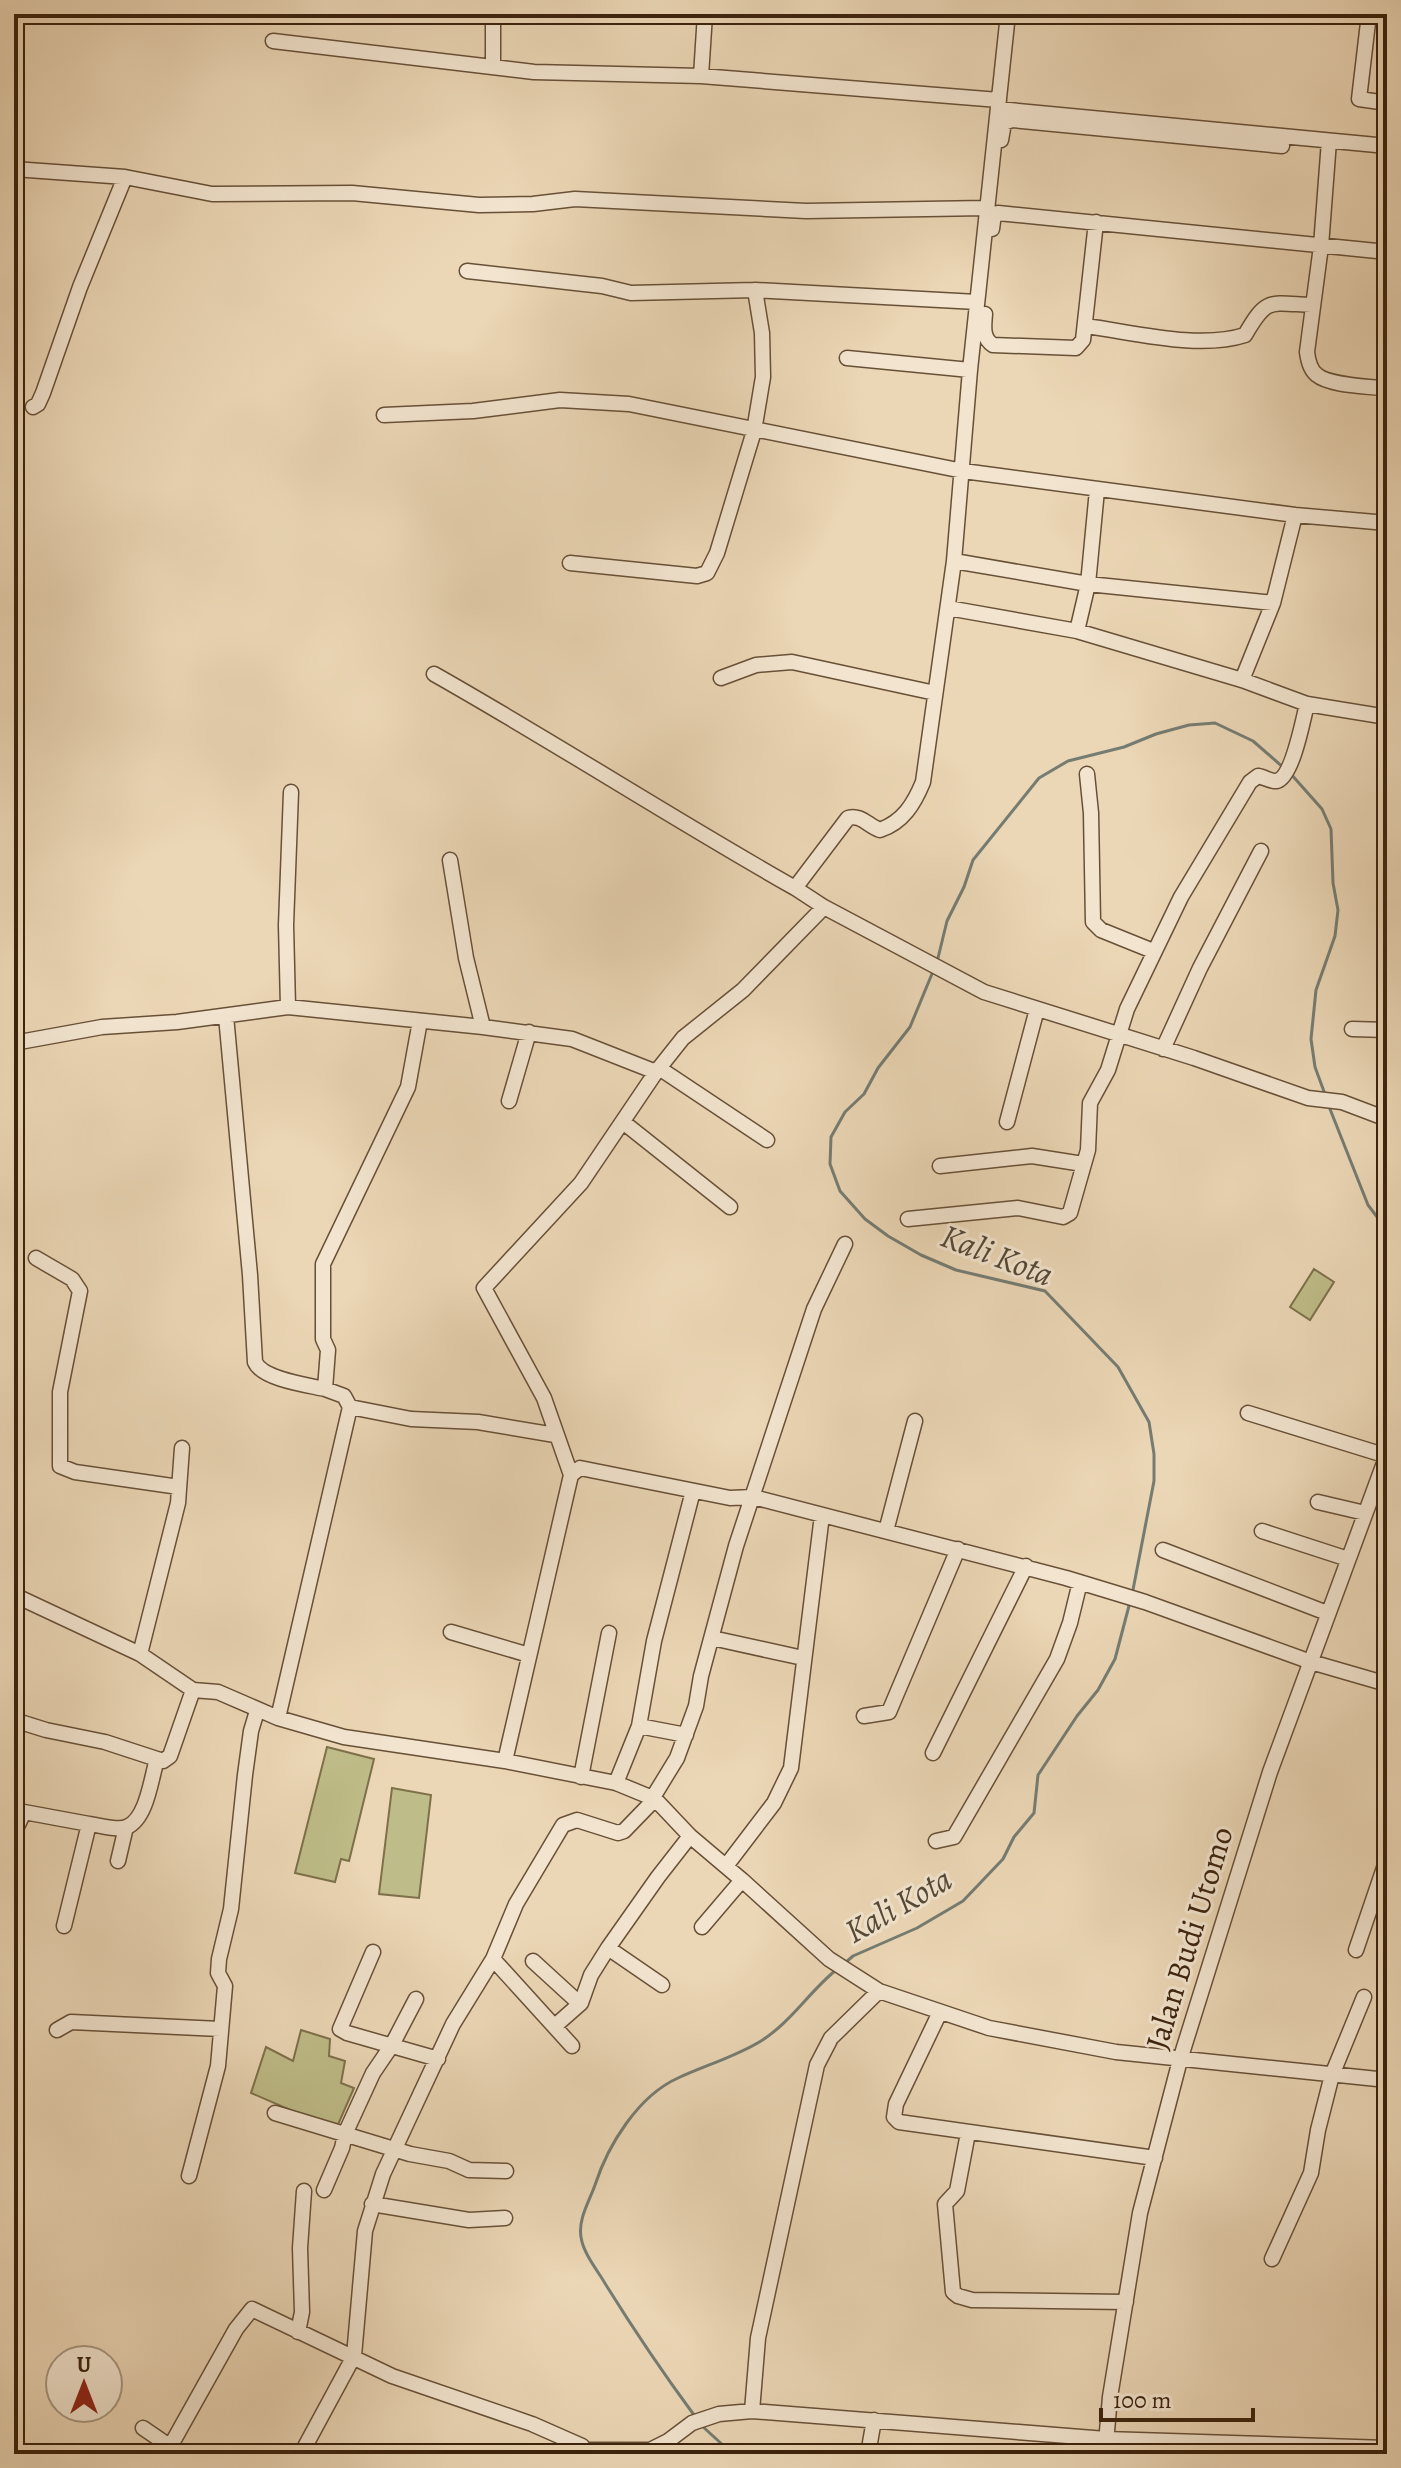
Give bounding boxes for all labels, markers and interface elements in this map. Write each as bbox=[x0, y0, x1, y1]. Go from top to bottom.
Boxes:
water label: Kali Kota bbox=[934, 1212, 1060, 1298]
street label: Jalan Budi Utomo bbox=[1134, 1821, 1244, 2055]
water label: Kali Kota bbox=[836, 1856, 960, 1954]
north arrow bbox=[44, 2344, 124, 2424]
text: U bbox=[77, 2350, 92, 2380]
scale bar bbox=[1101, 2372, 1253, 2422]
text: 100 m bbox=[1113, 2384, 1172, 2416]

